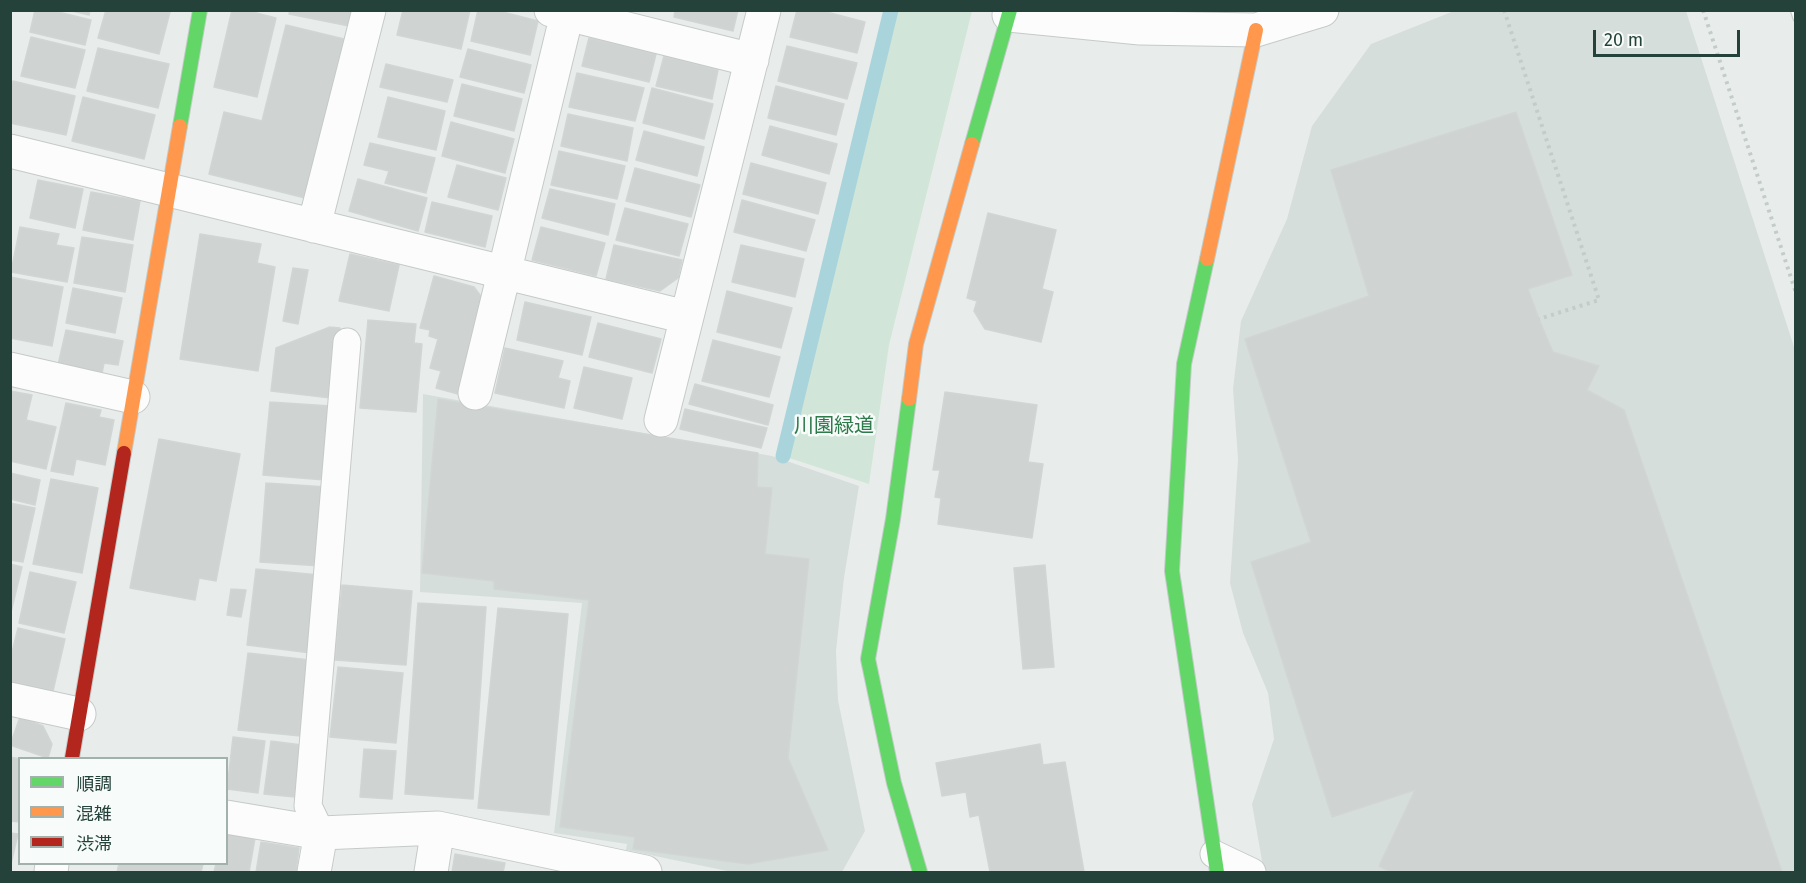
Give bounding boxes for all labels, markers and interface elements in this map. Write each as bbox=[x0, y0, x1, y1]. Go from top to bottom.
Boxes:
scale bar bbox=[1596, 18, 1743, 56]
text: 20 m bbox=[1604, 29, 1643, 51]
park label: 川園緑道 bbox=[794, 414, 874, 438]
legend bbox=[18, 757, 228, 865]
text: 順調 bbox=[76, 773, 112, 795]
text: 混雑 bbox=[76, 803, 112, 825]
text: 渋滞 bbox=[76, 833, 112, 855]

